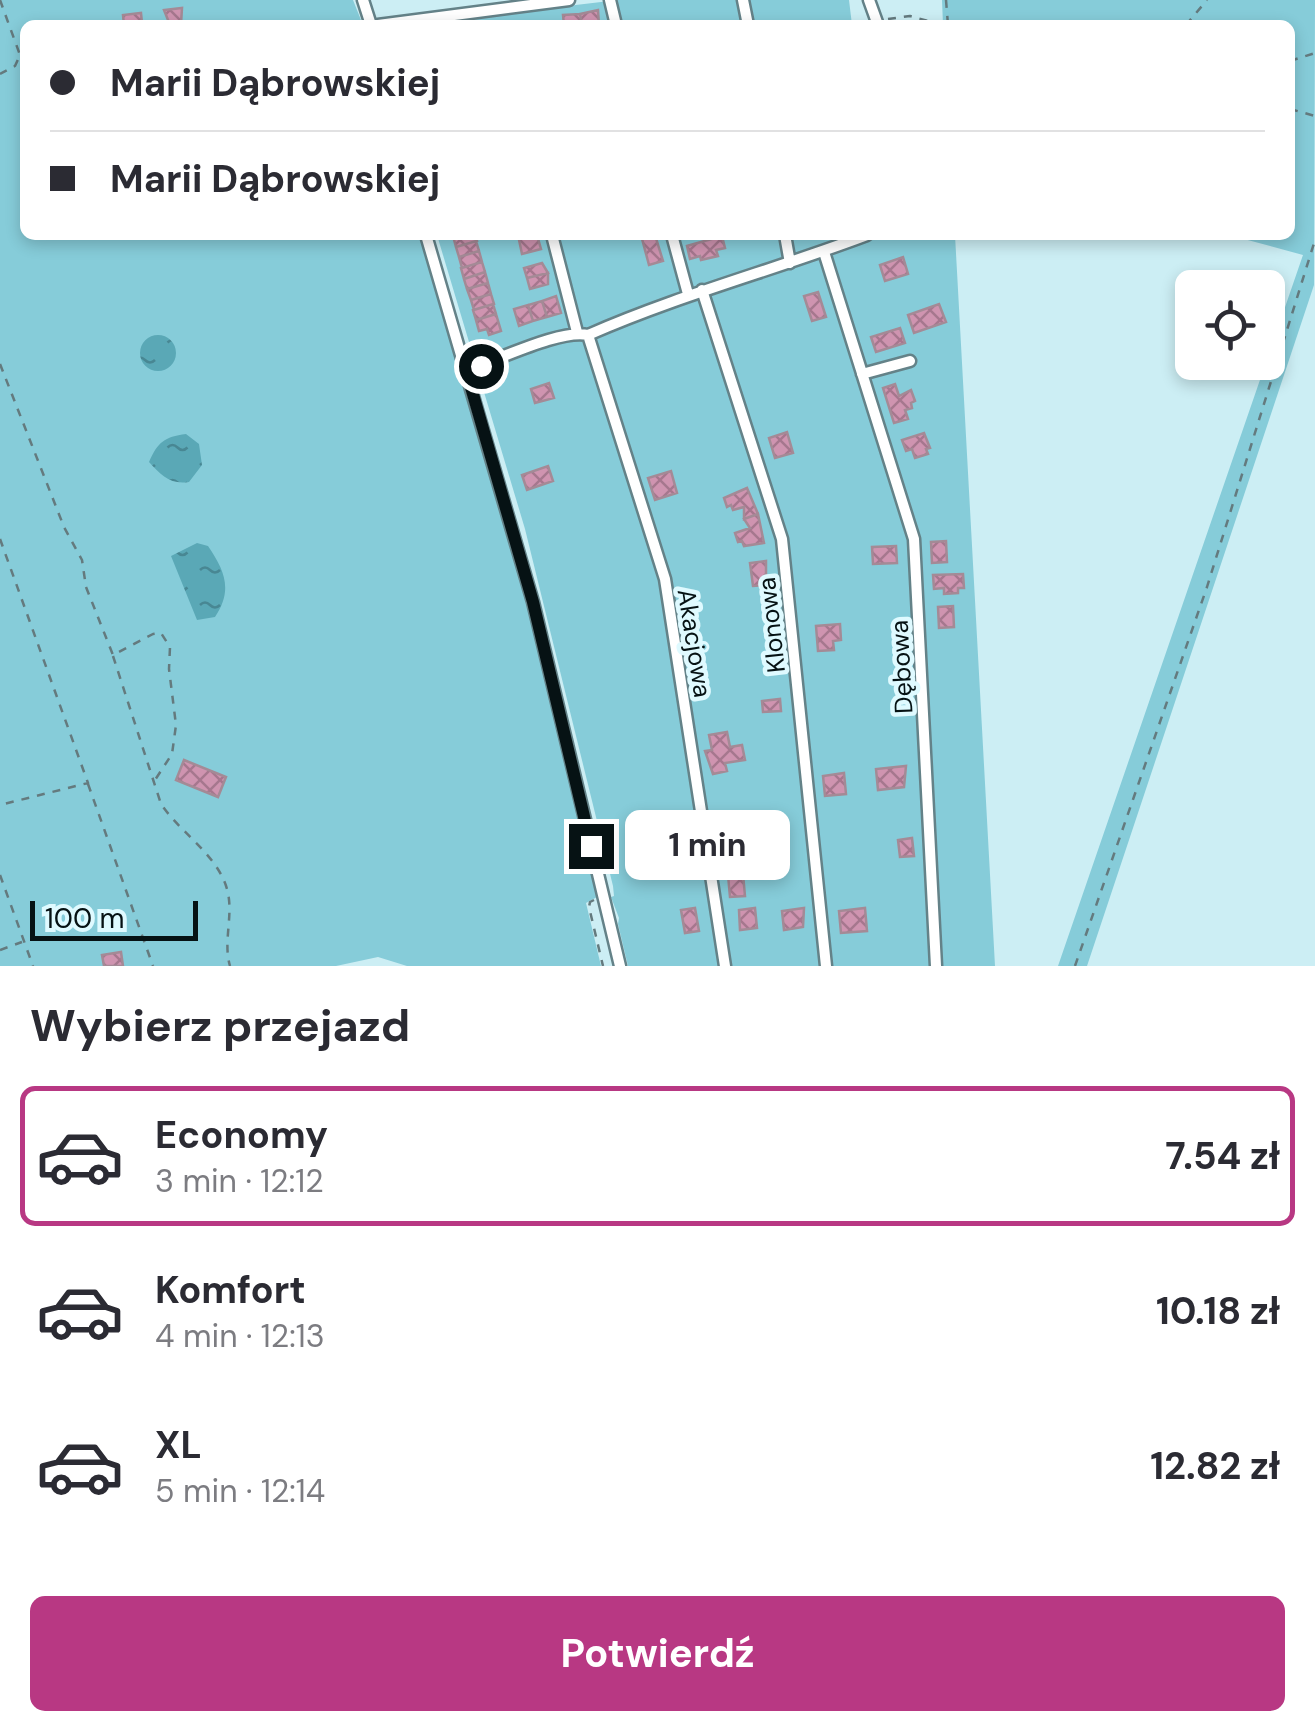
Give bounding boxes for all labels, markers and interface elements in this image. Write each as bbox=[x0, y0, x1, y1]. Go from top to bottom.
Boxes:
text: Marii Dąbrowskiej bbox=[110, 58, 440, 108]
text: Marii Dąbrowskiej bbox=[110, 154, 440, 204]
map controls bbox=[1175, 270, 1285, 380]
button: locate bbox=[1175, 270, 1285, 380]
route start bbox=[459, 344, 504, 389]
street label: Klonowa bbox=[750, 576, 793, 674]
street label: Akacjowa bbox=[670, 586, 719, 700]
street label: Dębowa bbox=[883, 619, 920, 715]
callout: 1 min bbox=[626, 811, 791, 881]
route end bbox=[569, 824, 614, 869]
text: 1 min bbox=[669, 824, 746, 866]
scale bar bbox=[30, 896, 198, 940]
text: 100 m bbox=[45, 900, 124, 937]
text: Wybierz przejazd bbox=[30, 996, 410, 1055]
text: Economy bbox=[155, 1110, 328, 1160]
icon: car bbox=[35, 1111, 125, 1201]
text: 7.54 zł bbox=[1165, 1131, 1280, 1181]
text: 3 min · 12:12 bbox=[155, 1160, 324, 1202]
text: Komfort bbox=[155, 1265, 306, 1315]
icon: car bbox=[35, 1266, 125, 1356]
text: 10.18 zł bbox=[1156, 1286, 1280, 1336]
text: 4 min · 12:13 bbox=[155, 1315, 325, 1357]
text: XL bbox=[155, 1420, 202, 1470]
icon: car bbox=[35, 1421, 125, 1511]
text: 12.82 zł bbox=[1150, 1441, 1280, 1491]
text: 5 min · 12:14 bbox=[155, 1470, 325, 1512]
button: Potwierdź bbox=[30, 1596, 1285, 1711]

